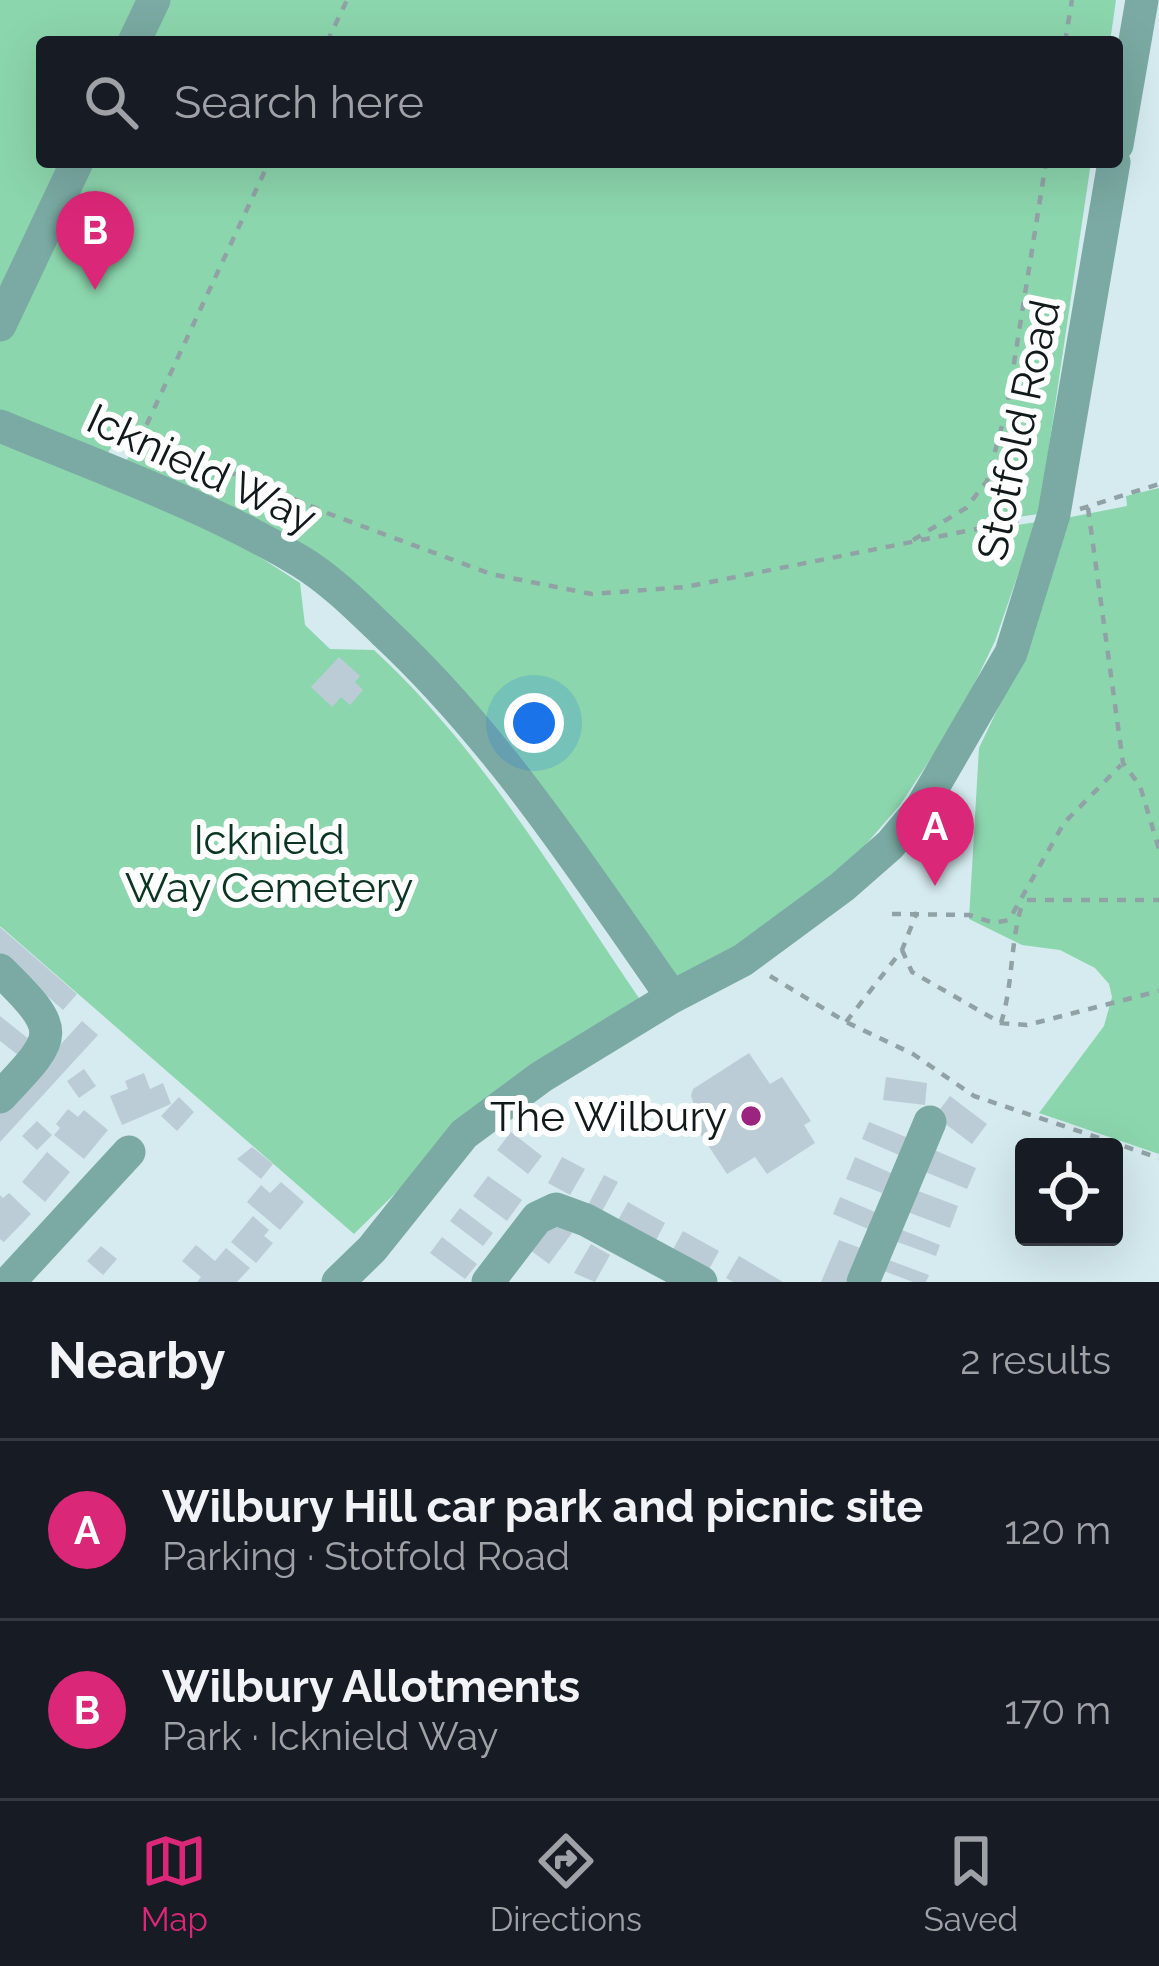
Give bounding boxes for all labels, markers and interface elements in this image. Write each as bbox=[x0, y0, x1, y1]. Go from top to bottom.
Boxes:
search box bbox=[36, 36, 1123, 168]
icon: search bbox=[78, 69, 144, 135]
text: Search here bbox=[174, 76, 424, 129]
pin: B bbox=[56, 191, 134, 290]
street label: Stotfold Road bbox=[967, 296, 1070, 565]
street label: Icknield Way bbox=[79, 394, 324, 543]
your location bbox=[504, 693, 564, 753]
pin: A bbox=[896, 787, 974, 886]
park label: Icknield Way Cemetery bbox=[125, 815, 413, 912]
place label: The Wilbury bbox=[490, 1092, 727, 1141]
marker: The Wilbury bbox=[738, 1103, 764, 1129]
map controls bbox=[1015, 1138, 1123, 1246]
button: locate bbox=[1015, 1138, 1123, 1246]
text: Nearby bbox=[48, 1330, 225, 1390]
text: 2 results bbox=[960, 1337, 1111, 1383]
text: Wilbury Hill car park and picnic site bbox=[162, 1480, 923, 1533]
text: A bbox=[74, 1507, 100, 1553]
text: 120 m bbox=[1004, 1507, 1111, 1553]
text: Parking · Stotfold Road bbox=[162, 1533, 570, 1579]
text: Wilbury Allotments bbox=[162, 1660, 580, 1713]
text: B bbox=[74, 1687, 100, 1733]
text: 170 m bbox=[1004, 1687, 1111, 1733]
text: Park · Icknield Way bbox=[162, 1713, 498, 1759]
tab: Map bbox=[141, 1828, 208, 1939]
tab: Directions bbox=[490, 1828, 642, 1939]
tab: Saved bbox=[924, 1828, 1018, 1939]

